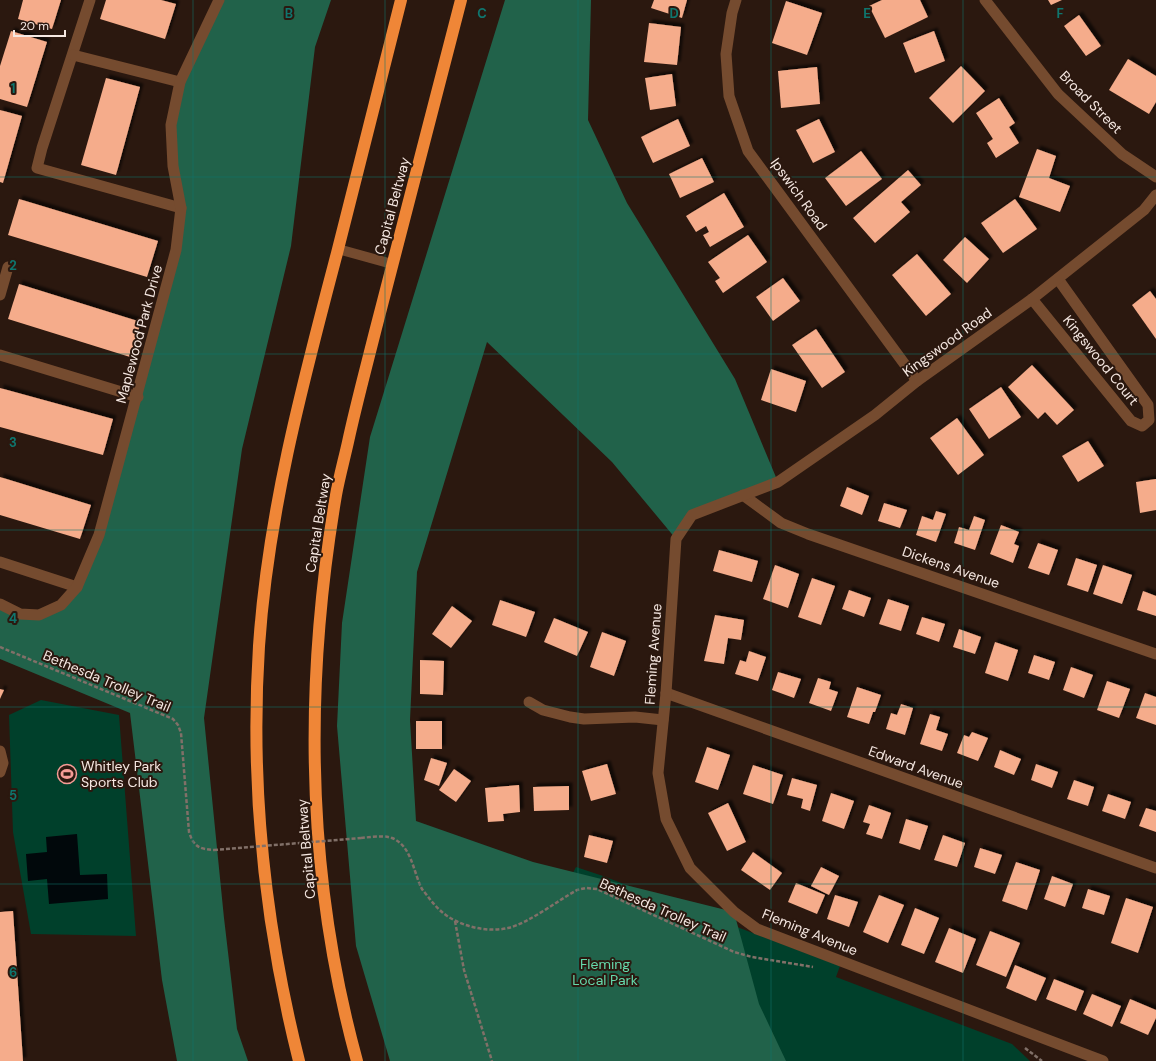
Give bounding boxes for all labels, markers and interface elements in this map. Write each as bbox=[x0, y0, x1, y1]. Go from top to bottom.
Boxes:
text: B bbox=[285, 5, 293, 22]
text: C bbox=[477, 5, 487, 22]
text: D bbox=[669, 5, 679, 22]
text: E bbox=[863, 5, 871, 22]
text: F bbox=[1056, 5, 1064, 22]
scale bar bbox=[14, 12, 65, 38]
text: 20 m bbox=[20, 18, 49, 34]
street label: Broad Street bbox=[1056, 67, 1126, 137]
text: 1 bbox=[11, 80, 15, 97]
street label: Ipswich Road bbox=[767, 154, 831, 234]
street label: Capital Beltway bbox=[370, 155, 414, 257]
text: 2 bbox=[9, 257, 17, 274]
street label: Maplewood Park Drive bbox=[112, 263, 166, 405]
street label: Kingswood Road bbox=[899, 303, 995, 381]
street label: Kingswood Court bbox=[1059, 311, 1143, 409]
text: 3 bbox=[9, 434, 17, 451]
street label: Capital Beltway bbox=[301, 472, 335, 574]
street label: Dickens Avenue bbox=[900, 542, 1002, 592]
street label: Fleming Avenue bbox=[640, 603, 666, 705]
text: 4 bbox=[9, 610, 17, 627]
street label: Bethesda Trolley Trail bbox=[41, 646, 173, 716]
street label: Edward Avenue bbox=[866, 741, 966, 793]
place label: Whitley Park Sports Club bbox=[81, 757, 161, 791]
sports icon: Whitley Park Sports Club bbox=[56, 763, 78, 785]
text: 5 bbox=[9, 787, 17, 804]
street label: Capital Beltway bbox=[293, 798, 319, 900]
street label: Bethesda Trolley Trail bbox=[597, 874, 729, 946]
street label: Fleming Avenue bbox=[760, 905, 860, 959]
park label: Fleming Local Park bbox=[572, 955, 638, 989]
text: 6 bbox=[9, 964, 17, 981]

